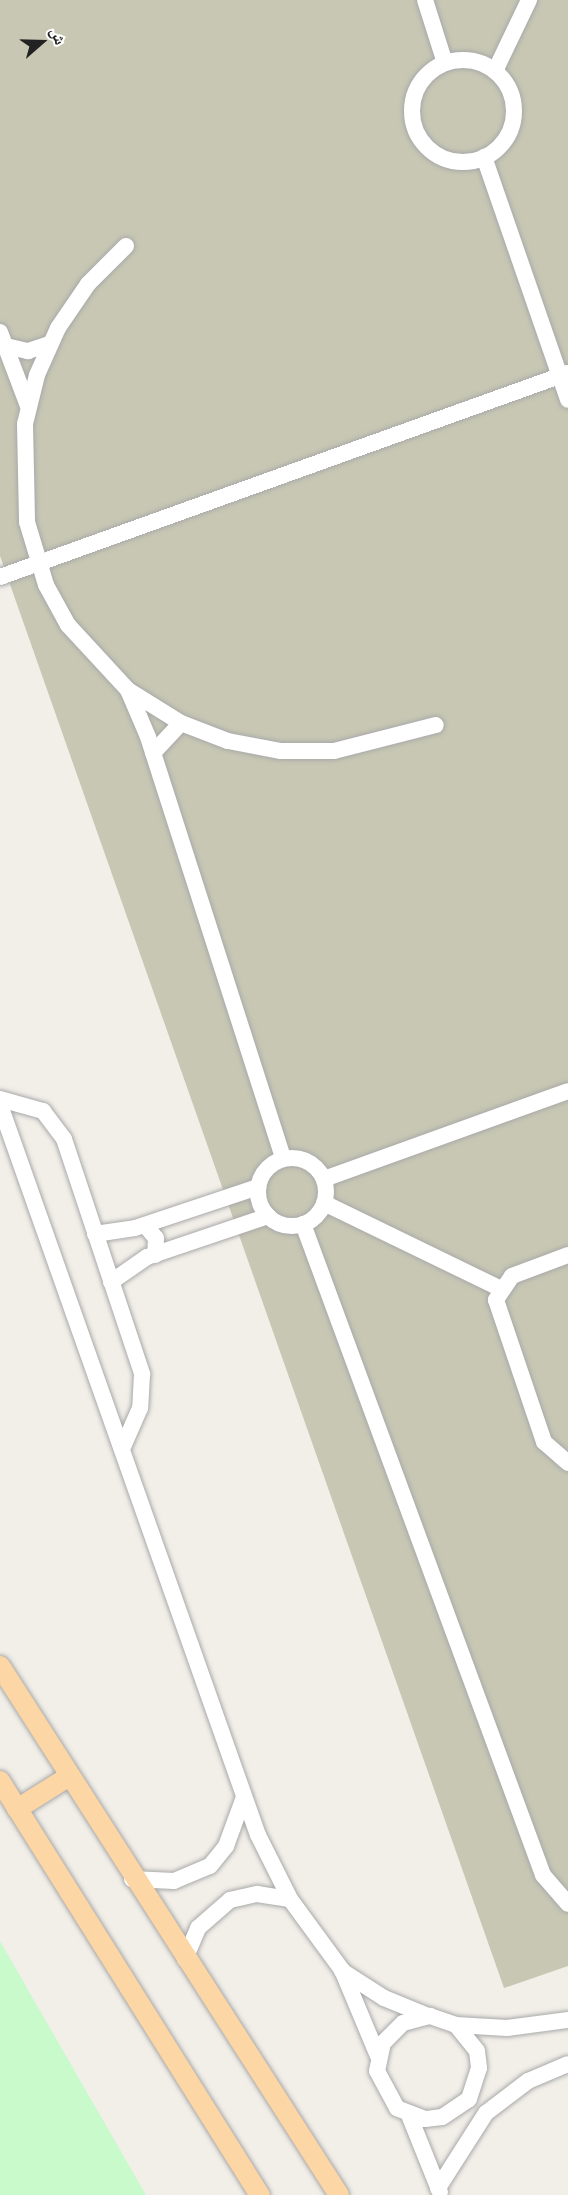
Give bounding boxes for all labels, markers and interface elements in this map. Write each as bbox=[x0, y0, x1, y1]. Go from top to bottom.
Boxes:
north arrow bbox=[12, 12, 72, 72]
text: ش bbox=[45, 24, 73, 48]

